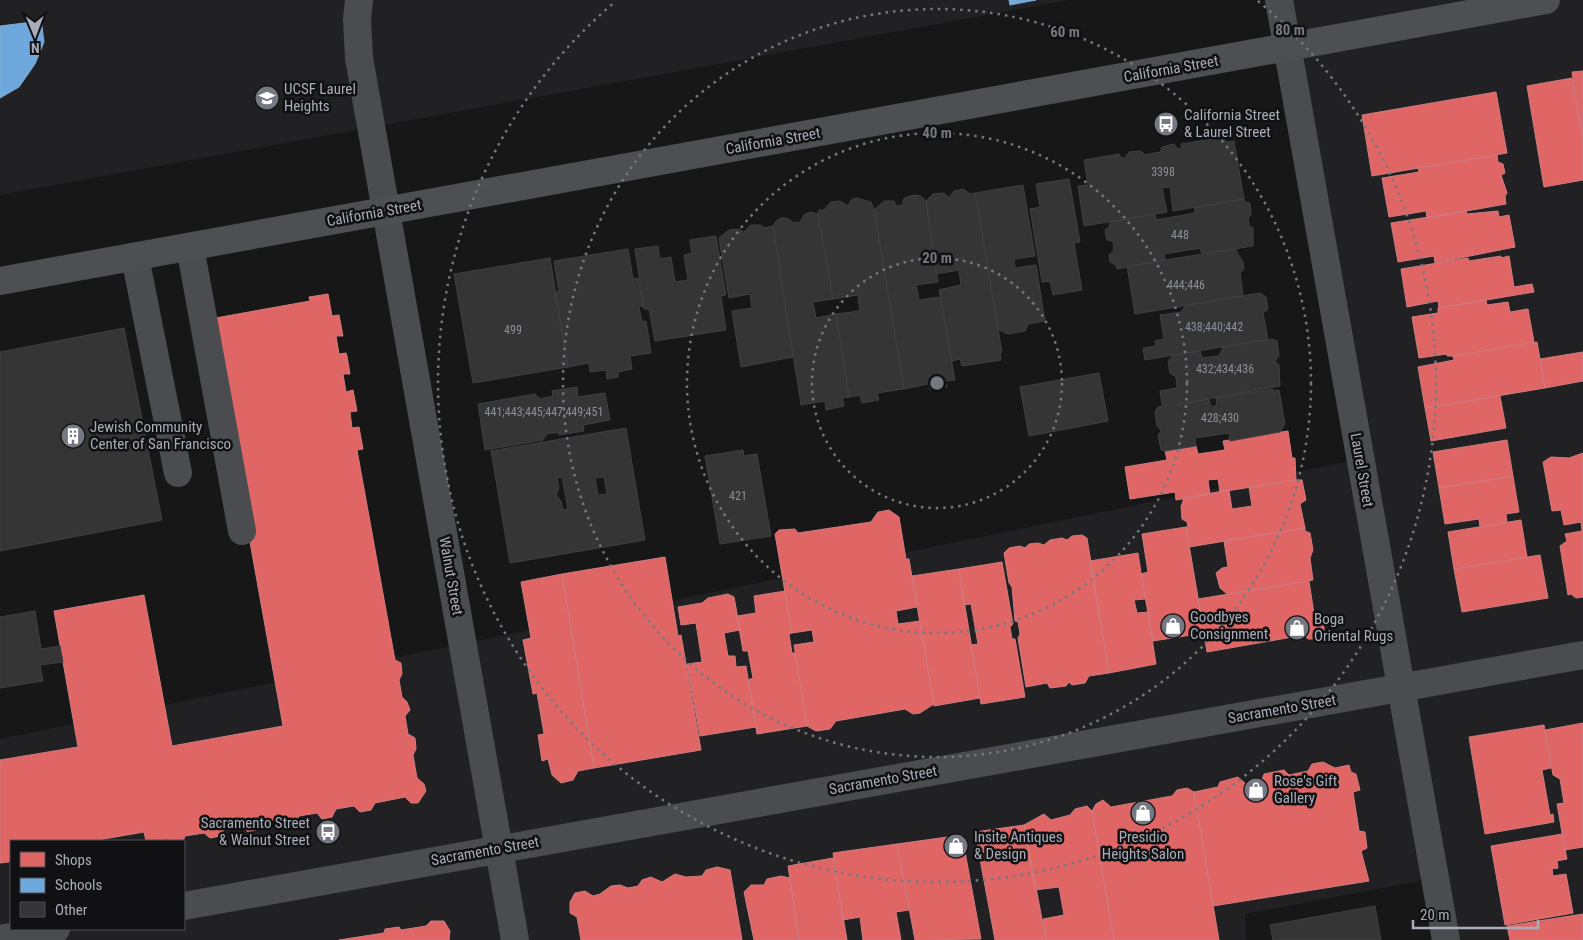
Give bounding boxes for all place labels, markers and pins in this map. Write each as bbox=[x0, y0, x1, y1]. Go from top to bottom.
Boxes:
place label: UCSF Laurel Heights bbox=[284, 80, 356, 115]
school or university icon: UCSF Laurel Heights bbox=[254, 85, 280, 111]
place label: California Street & Laurel Street bbox=[1184, 106, 1280, 141]
bus stop icon: California Street & Laurel Street bbox=[1153, 111, 1179, 137]
centre of rings bbox=[928, 374, 946, 392]
place label: Jewish Community Center of San Francisco bbox=[90, 418, 231, 453]
building icon: Jewish Community Center of San Francisco bbox=[60, 423, 86, 449]
place label: Goodbyes Consignment bbox=[1190, 608, 1268, 643]
place label: Boga Oriental Rugs bbox=[1314, 610, 1393, 645]
shop icon: Goodbyes Consignment bbox=[1160, 613, 1186, 639]
shop icon: Boga Oriental Rugs bbox=[1284, 615, 1310, 641]
place label: Rose's Gift Gallery bbox=[1274, 772, 1337, 807]
shop icon: Rose's Gift Gallery bbox=[1243, 777, 1269, 803]
shop icon: Presidio Heights Salon bbox=[1130, 800, 1156, 826]
place label: Sacramento Street & Walnut Street bbox=[201, 814, 310, 849]
bus stop icon: Sacramento Street & Walnut Street bbox=[315, 819, 341, 845]
place label: Insite Antiques & Design bbox=[974, 828, 1063, 863]
place label: Presidio Heights Salon bbox=[1102, 828, 1184, 863]
shop icon: Insite Antiques & Design bbox=[943, 833, 969, 859]

